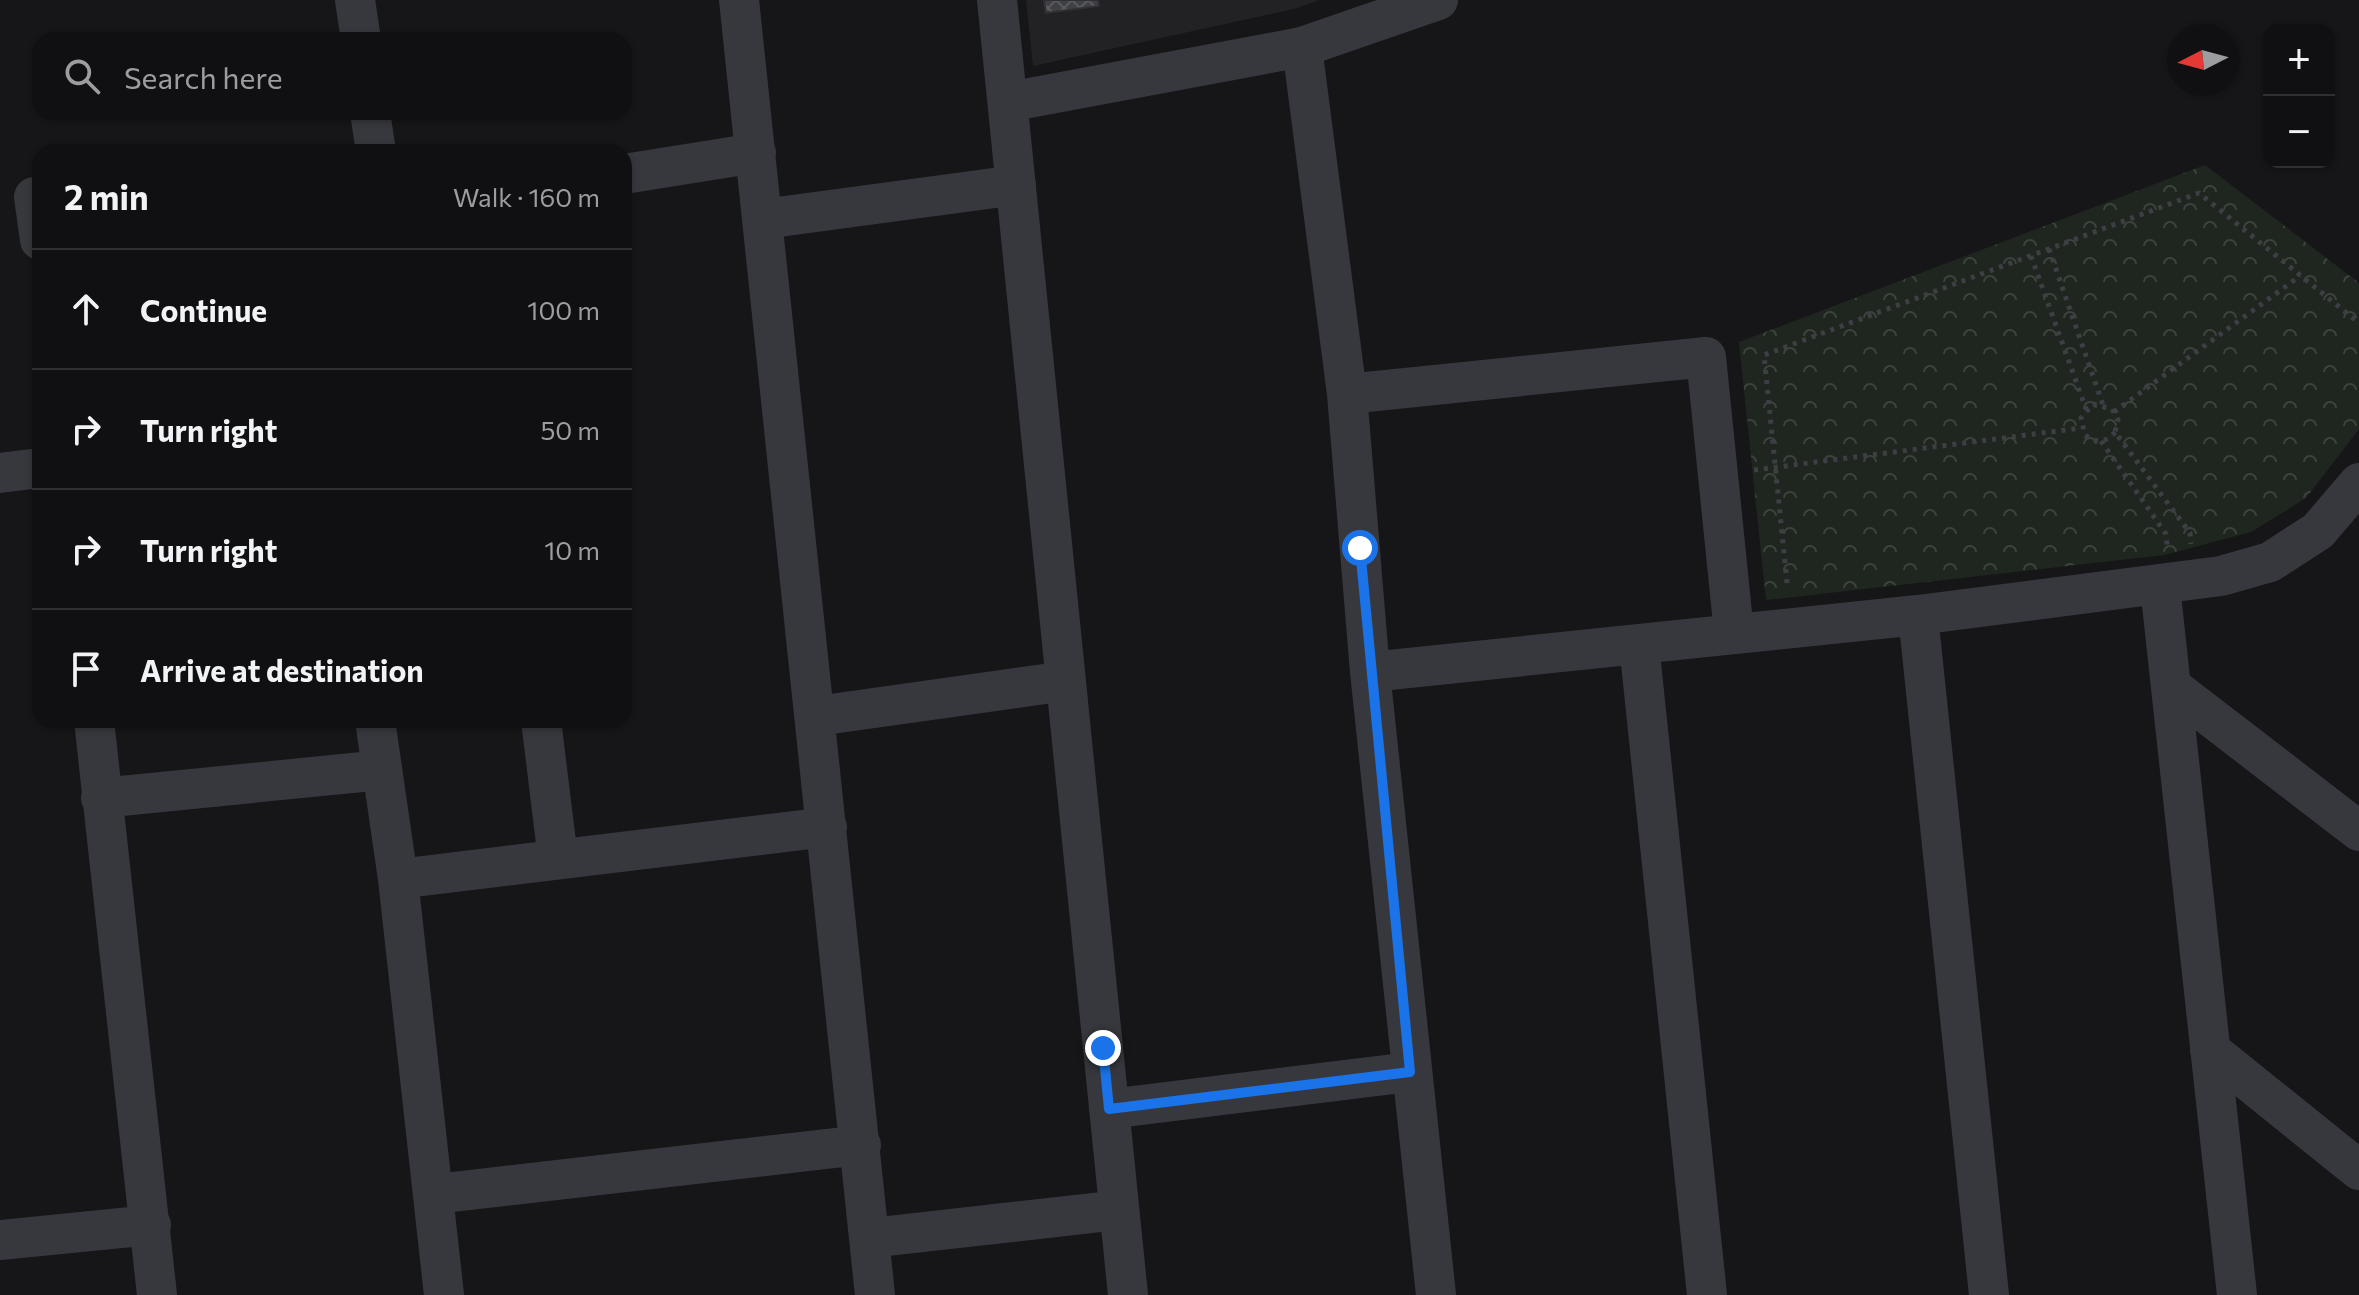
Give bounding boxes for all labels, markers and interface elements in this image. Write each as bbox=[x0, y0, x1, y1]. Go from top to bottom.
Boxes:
north arrow bbox=[2167, 24, 2239, 96]
map controls bbox=[2263, 24, 2335, 168]
button: + bbox=[2263, 24, 2335, 96]
search box bbox=[32, 32, 632, 120]
icon: search bbox=[60, 54, 104, 98]
text: Search here bbox=[124, 58, 283, 95]
button: − bbox=[2263, 96, 2335, 168]
text: 2 min bbox=[64, 175, 149, 217]
text: Walk · 160 m bbox=[453, 181, 600, 212]
icon: ahead bbox=[64, 287, 108, 331]
text: Continue bbox=[140, 291, 267, 328]
text: 100 m bbox=[527, 294, 600, 325]
icon: right bbox=[64, 407, 108, 451]
text: Turn right bbox=[140, 411, 277, 448]
text: 50 m bbox=[540, 414, 600, 445]
icon: right bbox=[64, 527, 108, 571]
route start bbox=[1342, 530, 1378, 566]
text: Turn right bbox=[140, 531, 277, 568]
text: 10 m bbox=[544, 534, 600, 565]
icon: arrive bbox=[64, 647, 108, 691]
text: Arrive at destination bbox=[140, 651, 424, 688]
route end bbox=[1085, 1030, 1121, 1066]

